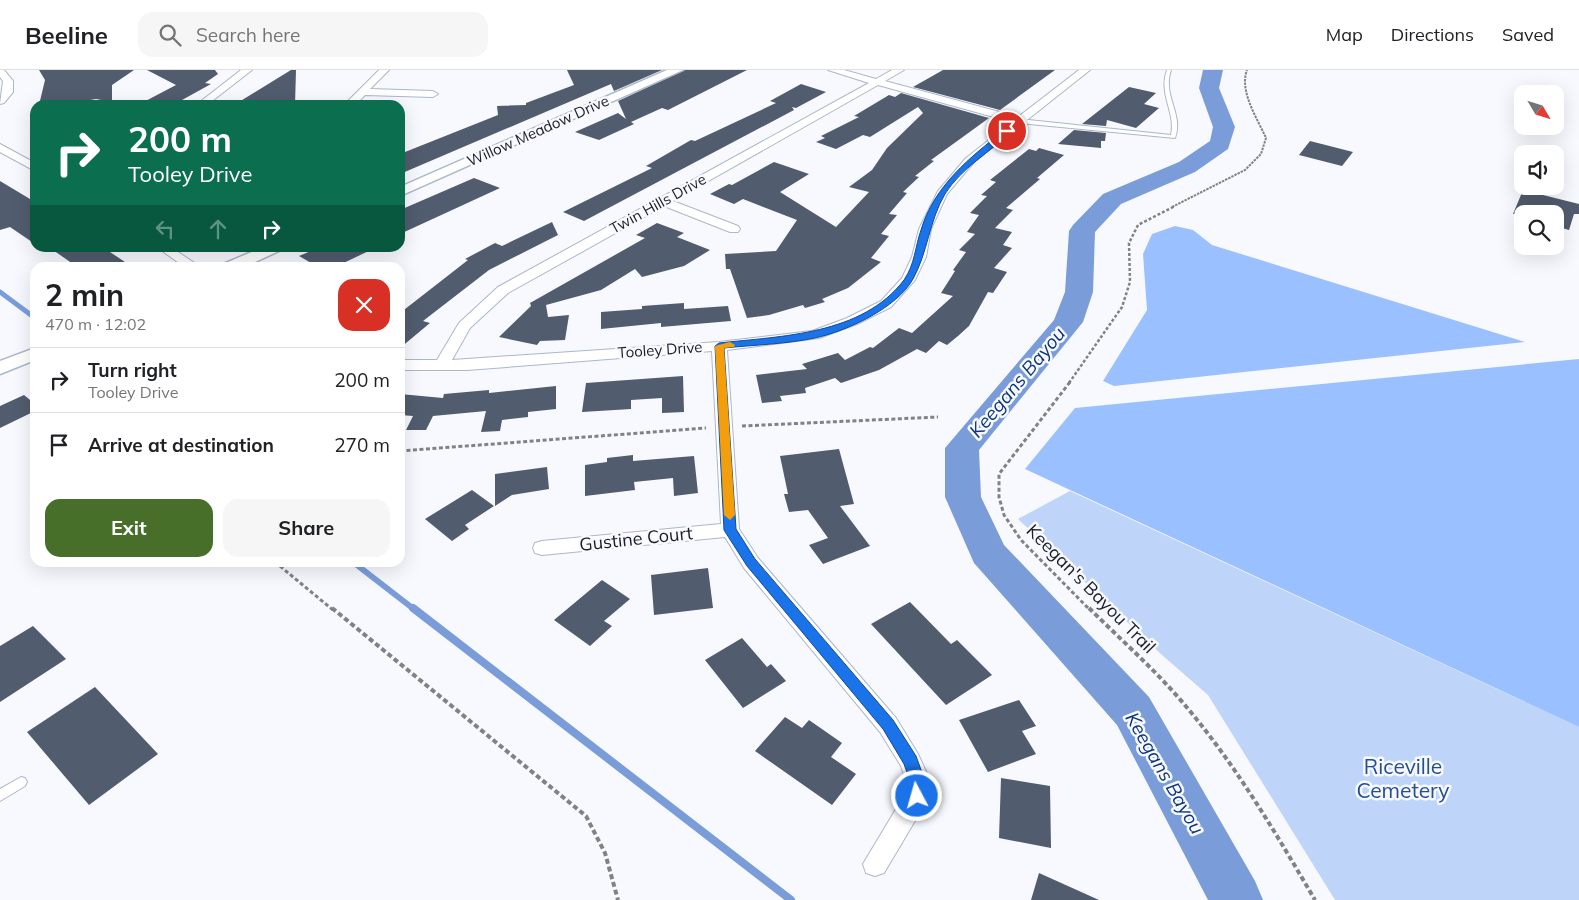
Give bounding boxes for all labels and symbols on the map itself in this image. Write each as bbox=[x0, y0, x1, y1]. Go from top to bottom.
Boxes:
north arrow bbox=[1514, 85, 1564, 135]
street label: Willow Meadow Drive bbox=[464, 91, 612, 170]
pin bbox=[986, 110, 1028, 152]
street label: Twin Hills Drive bbox=[606, 169, 709, 238]
water label: Keegans Bayou bbox=[964, 322, 1070, 442]
street label: Tooley Drive bbox=[617, 337, 703, 362]
street label: Keegan's Bayou Trail bbox=[1022, 519, 1161, 658]
street label: Gustine Court bbox=[578, 521, 694, 556]
water label: Keegans Bayou bbox=[1120, 708, 1210, 838]
park label: Riceville Cemetery bbox=[1357, 753, 1449, 803]
position arrow bbox=[890, 769, 942, 821]

